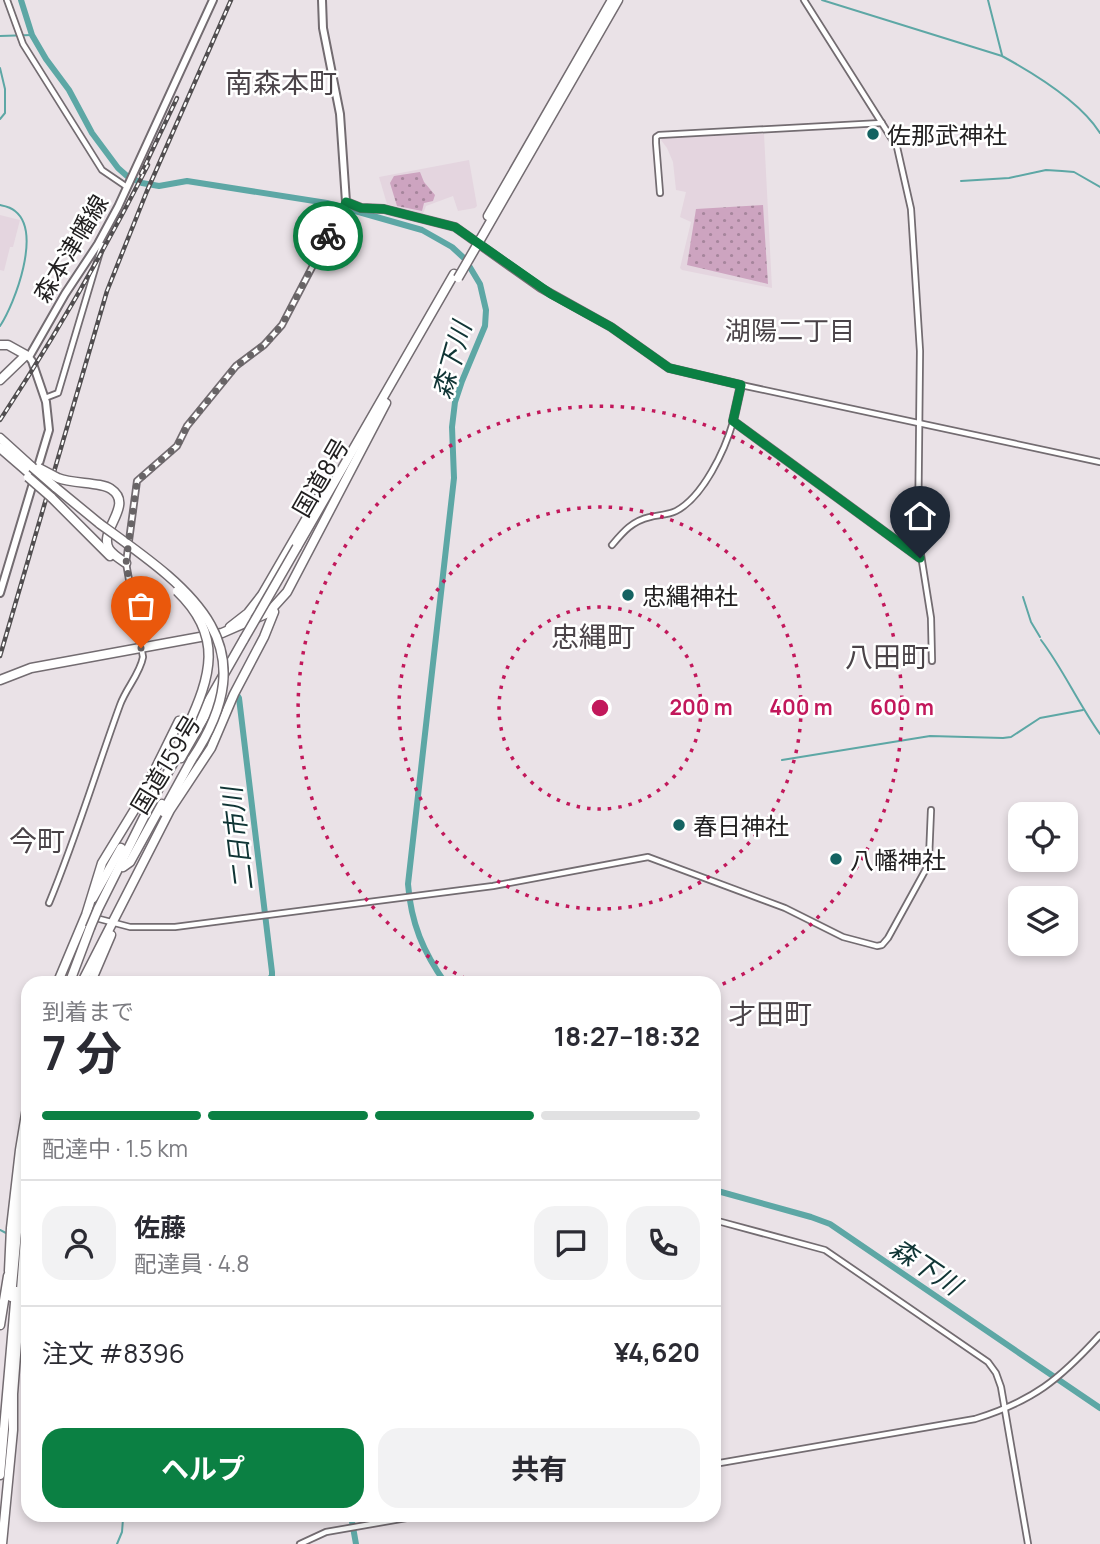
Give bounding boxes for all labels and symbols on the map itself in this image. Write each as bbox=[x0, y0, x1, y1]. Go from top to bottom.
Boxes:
district label: 南森本町 bbox=[225, 63, 337, 101]
place label: 佐那武神社 bbox=[887, 118, 1007, 151]
marker: 佐那武神社 bbox=[865, 126, 881, 142]
street label: 森本津幡線 bbox=[25, 188, 115, 308]
courier bbox=[293, 201, 363, 271]
district label: 湖陽二丁目 bbox=[725, 312, 855, 348]
water label: 森下川 bbox=[423, 315, 480, 402]
street label: 国道8号 bbox=[284, 432, 356, 522]
pin bbox=[890, 486, 950, 558]
pin bbox=[111, 576, 171, 648]
place label: 忠縄神社 bbox=[642, 579, 738, 612]
marker: 忠縄神社 bbox=[620, 587, 636, 603]
district label: 忠縄町 bbox=[551, 617, 635, 655]
district label: 八田町 bbox=[845, 637, 929, 675]
text: 200 m bbox=[669, 693, 733, 721]
text: 400 m bbox=[769, 693, 833, 721]
text: 600 m bbox=[870, 693, 934, 721]
centre of rings bbox=[588, 696, 612, 720]
street label: 国道159号 bbox=[122, 708, 208, 820]
water label: 二日市川 bbox=[212, 782, 261, 893]
place label: 春日神社 bbox=[693, 809, 789, 842]
marker: 春日神社 bbox=[671, 817, 687, 833]
district label: 今町 bbox=[9, 821, 65, 859]
place label: 八幡神社 bbox=[850, 843, 946, 876]
marker: 八幡神社 bbox=[828, 851, 844, 867]
district label: 才田町 bbox=[728, 994, 812, 1032]
water label: 森下川 bbox=[884, 1229, 971, 1304]

